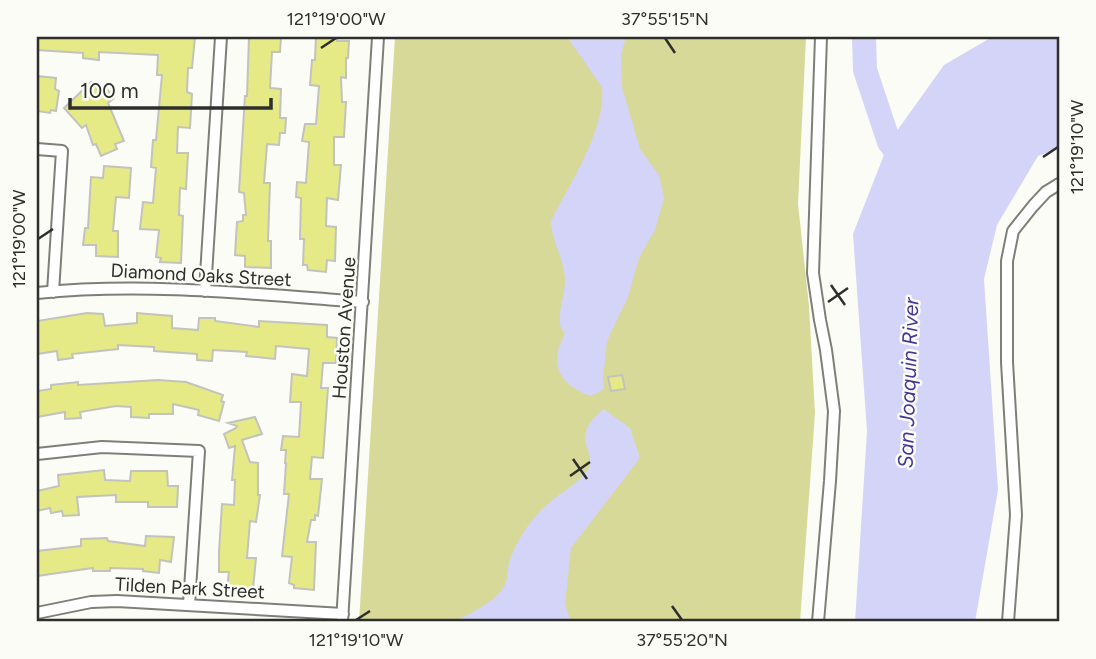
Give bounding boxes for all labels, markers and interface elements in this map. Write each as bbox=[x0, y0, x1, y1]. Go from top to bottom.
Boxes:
text: 121°19'00"W bbox=[287, 8, 386, 30]
text: 37°55'15"N bbox=[621, 8, 709, 30]
scale bar bbox=[70, 66, 271, 110]
text: 100 m bbox=[80, 78, 139, 103]
text: 121°19'10"W bbox=[1066, 99, 1088, 194]
text: 121°19'00"W bbox=[8, 189, 30, 288]
street label: Houston Avenue bbox=[328, 256, 360, 400]
street label: Diamond Oaks Street bbox=[110, 259, 292, 291]
water label: San Joaquin River bbox=[893, 296, 924, 469]
street label: Tilden Park Street bbox=[115, 573, 265, 603]
text: 121°19'10"W bbox=[309, 629, 404, 651]
text: 37°55'20"N bbox=[636, 629, 728, 651]

